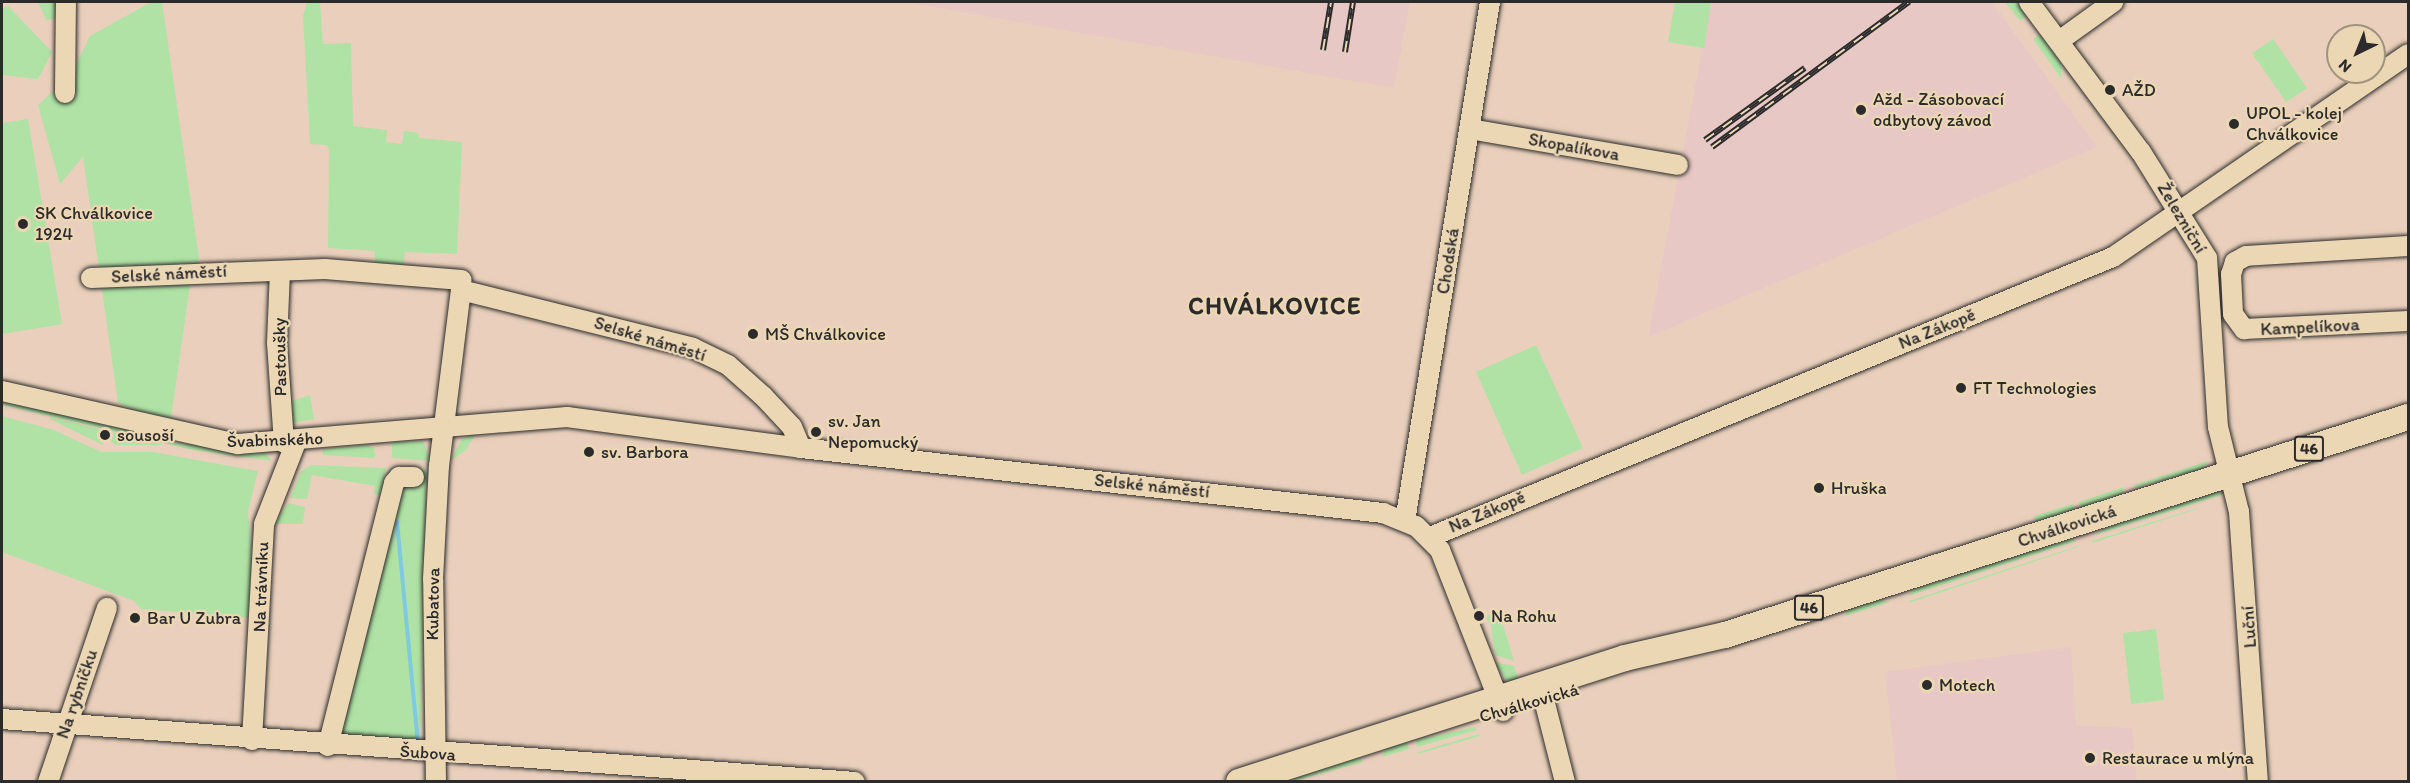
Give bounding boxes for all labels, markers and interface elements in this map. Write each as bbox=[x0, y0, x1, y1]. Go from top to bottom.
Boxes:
north arrow bbox=[2326, 24, 2386, 84]
text: N bbox=[2334, 55, 2355, 77]
place label: AŽD bbox=[2122, 79, 2156, 101]
marker: AŽD bbox=[2103, 83, 2117, 97]
place label: Ažd - Zásobovací odbytový závod bbox=[1873, 89, 2004, 132]
marker: Ažd - Zásobovací odbytový závod bbox=[1854, 103, 1868, 117]
place label: UPOL - kolej Chválkovice bbox=[2246, 103, 2342, 146]
marker: UPOL - kolej Chválkovice bbox=[2227, 117, 2241, 131]
street label: Skopalíkova bbox=[1527, 128, 1621, 166]
street label: Železniční bbox=[2152, 179, 2212, 257]
place label: SK Chválkovice 1924 bbox=[35, 203, 153, 246]
marker: SK Chválkovice 1924 bbox=[16, 217, 30, 231]
street label: Chodská bbox=[1432, 226, 1464, 296]
street label: Selské náměstí bbox=[111, 260, 227, 288]
district label: CHVÁLKOVICE bbox=[1189, 292, 1361, 320]
street label: Na Zákopě bbox=[1895, 304, 1979, 354]
street label: Selské náměstí bbox=[591, 312, 709, 366]
street label: Kampelíkova bbox=[2260, 314, 2360, 340]
street label: Pastoušky bbox=[269, 317, 291, 397]
place label: MŠ Chválkovice bbox=[765, 323, 886, 345]
marker: MŠ Chválkovice bbox=[746, 327, 760, 341]
place label: FT Technologies bbox=[1973, 377, 2095, 399]
marker: FT Technologies bbox=[1954, 381, 1968, 395]
place label: sv. Jan Nepomucký bbox=[828, 411, 918, 454]
place label: sousoší bbox=[117, 424, 174, 446]
marker: sv. Jan Nepomucký bbox=[809, 425, 823, 439]
marker: sousoší bbox=[98, 428, 112, 442]
street label: Švabinského bbox=[226, 428, 324, 452]
road number: 46 bbox=[2292, 436, 2326, 462]
place label: sv. Barbora bbox=[601, 441, 689, 463]
marker: sv. Barbora bbox=[582, 445, 596, 459]
street label: Selské náměstí bbox=[1093, 469, 1211, 503]
place label: Hruška bbox=[1831, 477, 1887, 499]
marker: Hruška bbox=[1812, 481, 1826, 495]
street label: Na Zákopě bbox=[1445, 486, 1529, 538]
street label: Chválkovická bbox=[2015, 500, 2119, 552]
street label: Na trávníku bbox=[249, 541, 273, 633]
street label: Kubatova bbox=[422, 567, 444, 641]
road number: 46 bbox=[1792, 595, 1826, 621]
place label: Na Rohu bbox=[1491, 605, 1556, 627]
street label: Luční bbox=[2237, 605, 2261, 649]
place label: Bar U Zubra bbox=[147, 607, 240, 629]
marker: Na Rohu bbox=[1472, 609, 1486, 623]
marker: Bar U Zubra bbox=[128, 611, 142, 625]
street label: Na rybníčku bbox=[52, 647, 102, 741]
place label: Motech bbox=[1939, 674, 1995, 696]
street label: Chválkovická bbox=[1477, 678, 1581, 728]
marker: Motech bbox=[1920, 678, 1934, 692]
street label: Šubova bbox=[399, 740, 457, 766]
place label: Restaurace u mlýna bbox=[2102, 747, 2255, 769]
marker: Restaurace u mlýna bbox=[2083, 751, 2097, 765]

